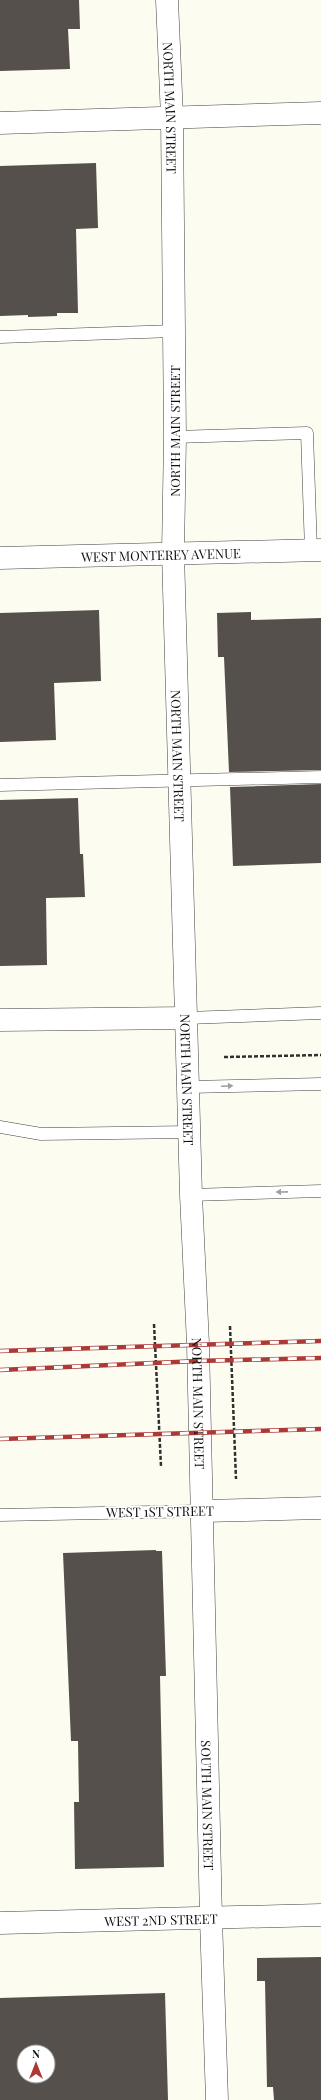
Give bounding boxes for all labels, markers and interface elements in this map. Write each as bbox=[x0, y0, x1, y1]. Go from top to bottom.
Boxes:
street label: NORTH MAIN STREET bbox=[160, 42, 181, 174]
street label: NORTH MAIN STREET bbox=[166, 365, 183, 497]
street label: WEST MONTEREY AVENUE bbox=[80, 543, 241, 565]
street label: NORTH MAIN STREET bbox=[168, 690, 189, 822]
street label: NORTH MAIN STREET bbox=[177, 1014, 198, 1146]
one-way arrow bbox=[221, 1083, 234, 1089]
one-way arrow bbox=[276, 1189, 288, 1196]
street label: NORTH MAIN STREET bbox=[189, 1337, 209, 1469]
street label: WEST 1ST STREET bbox=[105, 1502, 214, 1520]
street label: SOUTH MAIN STREET bbox=[198, 1740, 218, 1871]
street label: WEST 2ND STREET bbox=[103, 1909, 218, 1929]
north arrow bbox=[16, 2044, 56, 2084]
text: N bbox=[32, 2046, 40, 2061]

